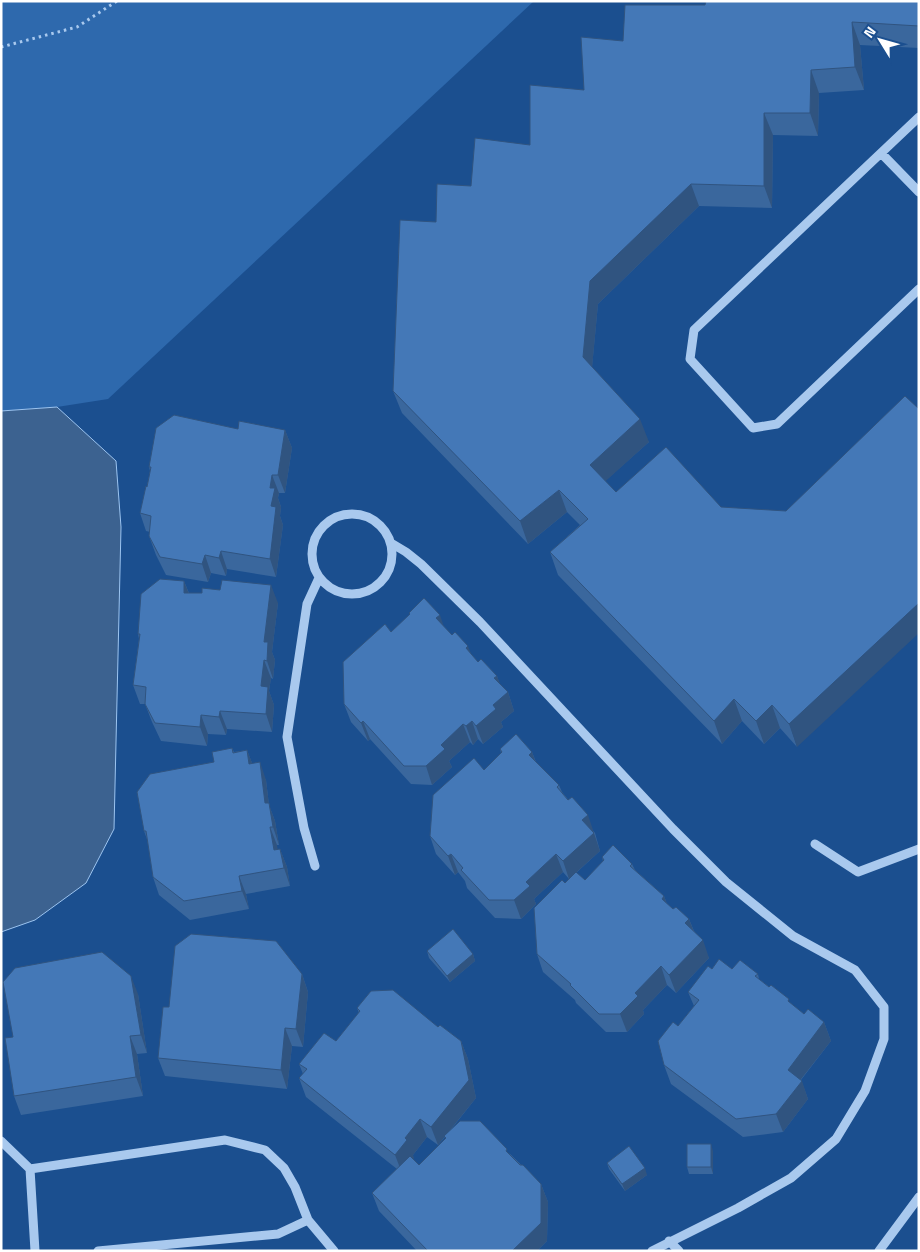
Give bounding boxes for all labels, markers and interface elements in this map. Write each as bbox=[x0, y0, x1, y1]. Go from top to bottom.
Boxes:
north arrow bbox=[855, 15, 905, 65]
text: N bbox=[858, 22, 881, 42]

